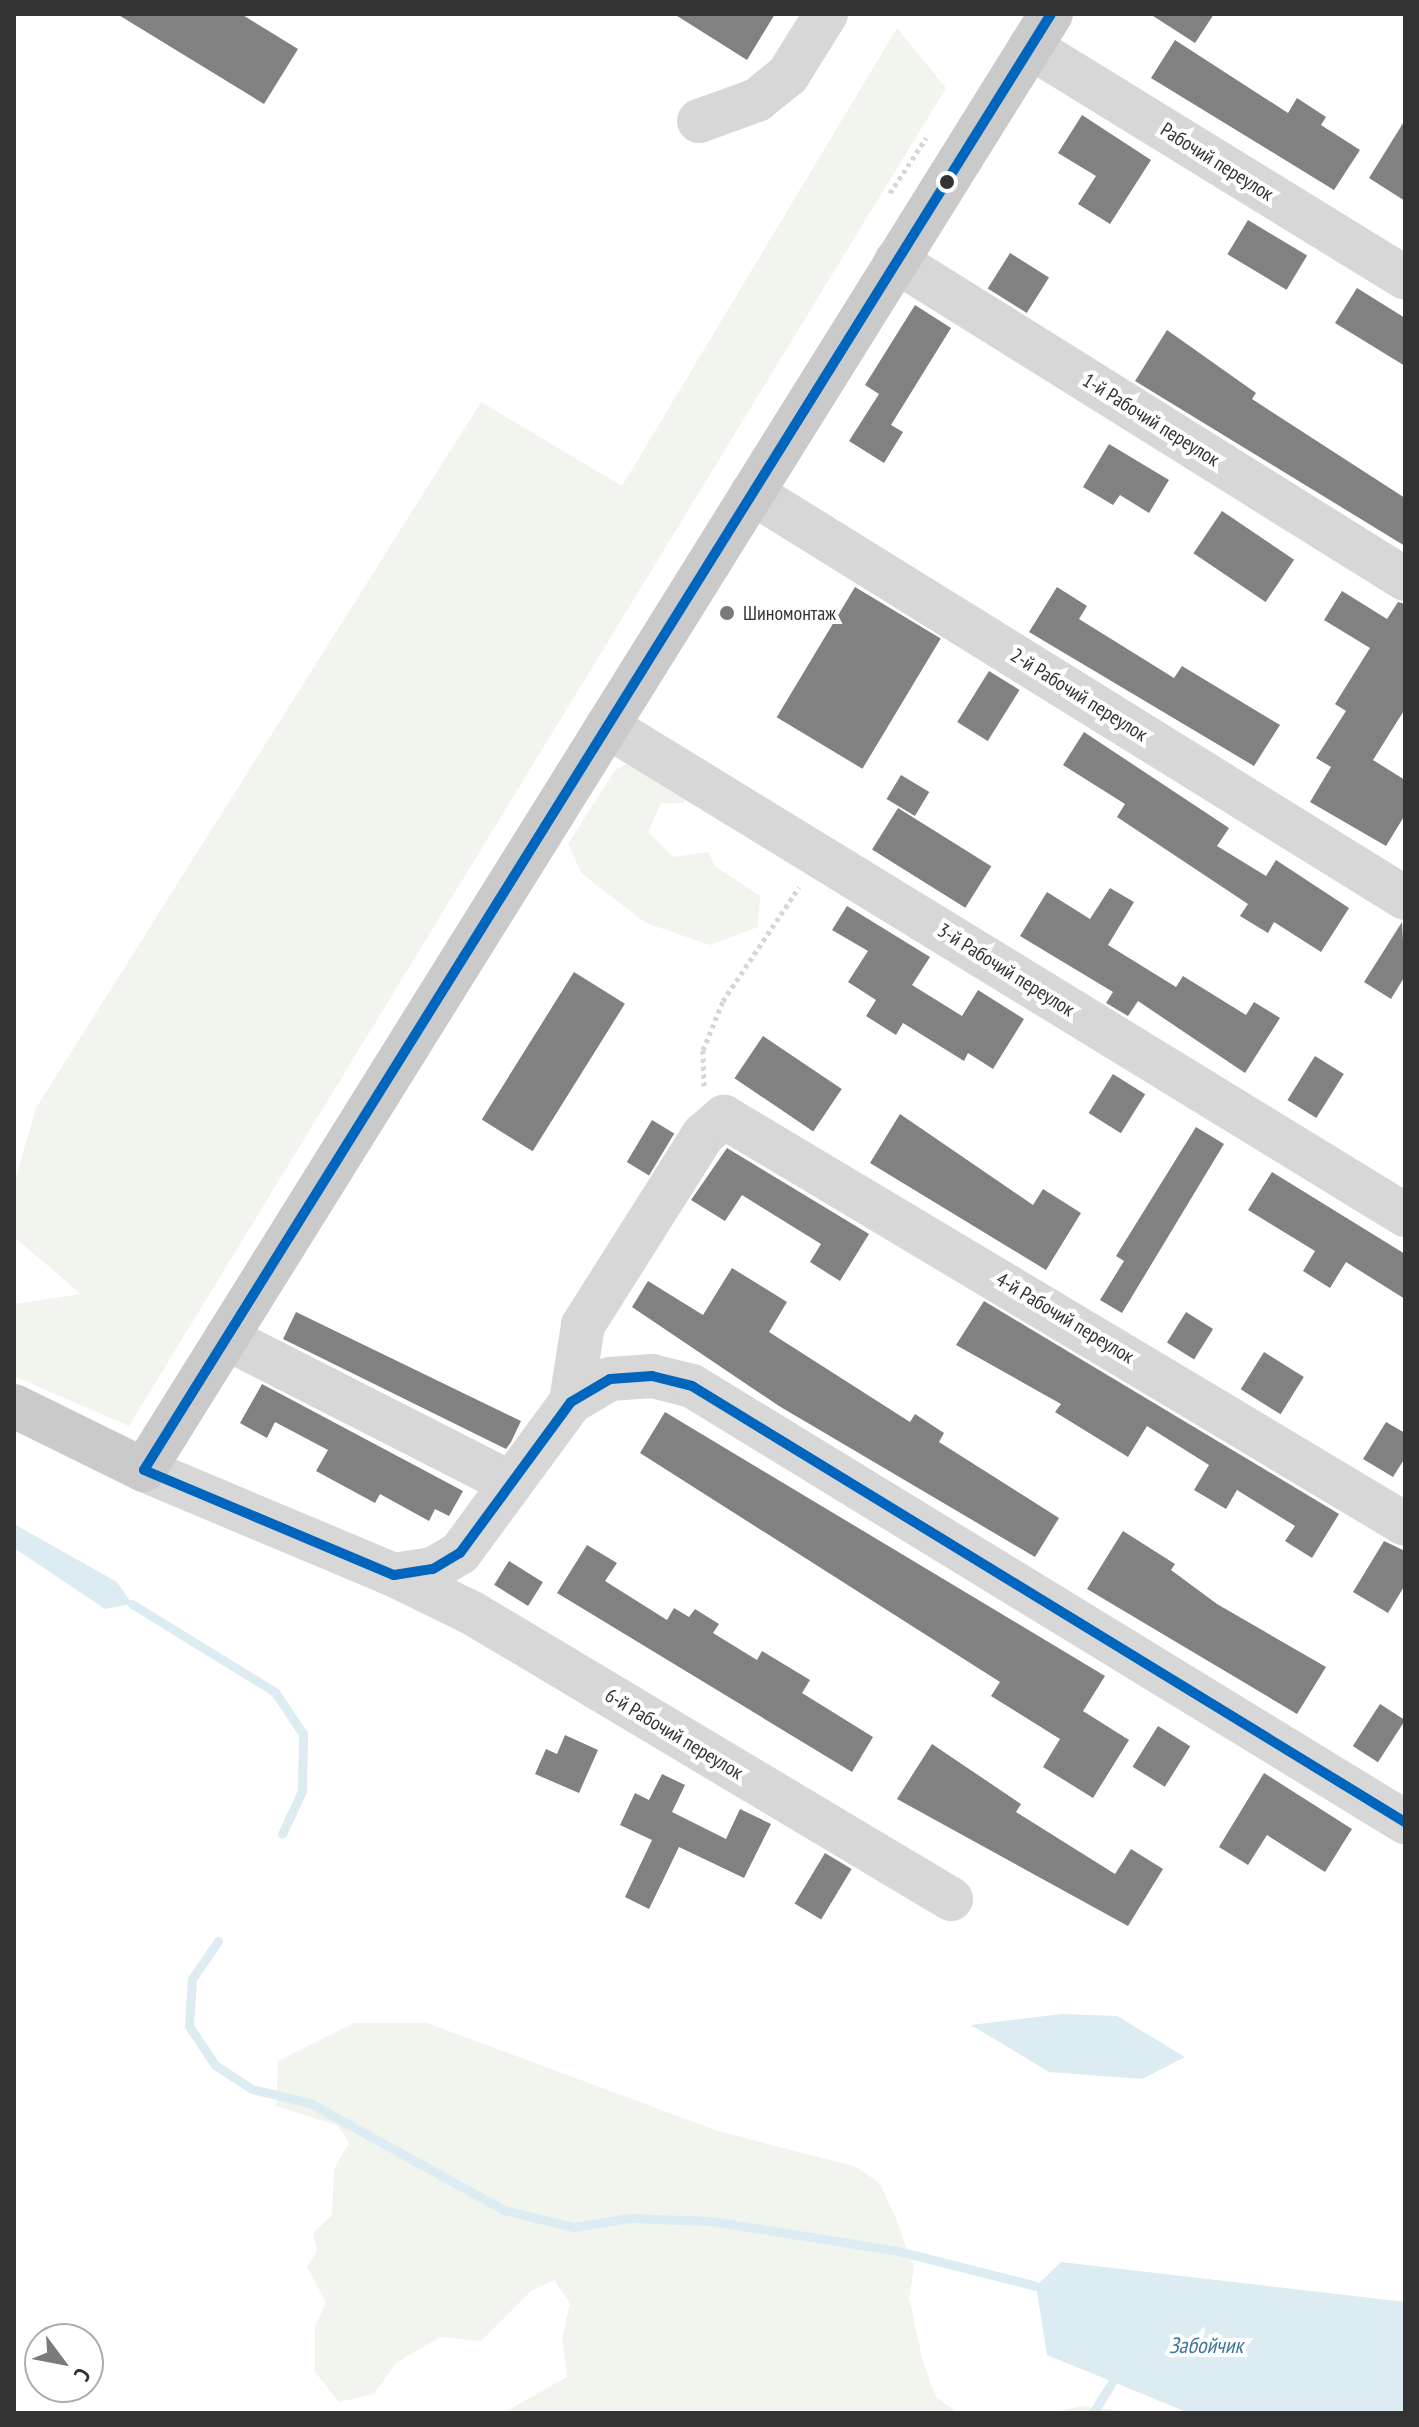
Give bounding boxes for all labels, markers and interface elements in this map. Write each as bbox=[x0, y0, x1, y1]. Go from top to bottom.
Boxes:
street label: Рабочий переулок bbox=[1156, 118, 1278, 206]
unlabelled marker bbox=[939, 174, 955, 190]
street label: 1-й Рабочий переулок bbox=[1078, 368, 1224, 472]
place label: Шиномонтаж bbox=[743, 601, 836, 625]
marker: Шиномонтаж bbox=[718, 604, 736, 622]
street label: 2-й Рабочий переулок bbox=[1006, 643, 1152, 747]
street label: 3-й Рабочий переулок bbox=[933, 918, 1079, 1022]
street label: 4-й Рабочий переулок bbox=[992, 1267, 1138, 1369]
street label: 6-й Рабочий переулок bbox=[601, 1683, 747, 1785]
north arrow bbox=[24, 2323, 104, 2403]
water label: Забойчик bbox=[1169, 2333, 1243, 2359]
text: С bbox=[68, 2363, 97, 2386]

